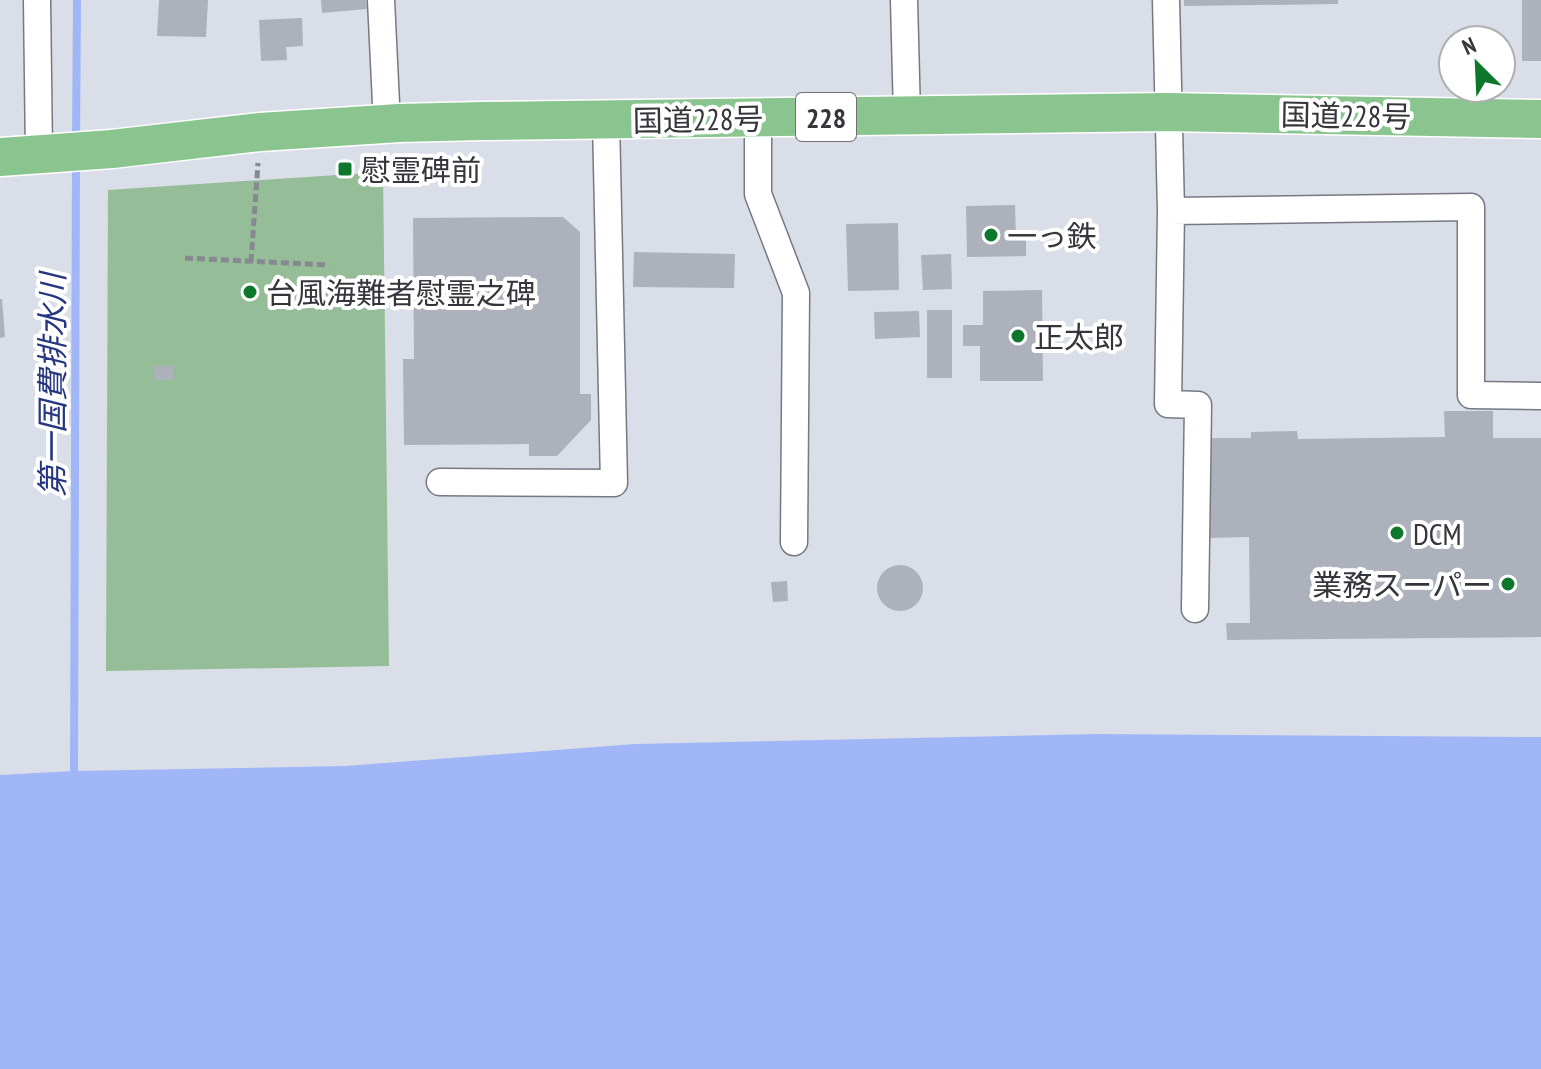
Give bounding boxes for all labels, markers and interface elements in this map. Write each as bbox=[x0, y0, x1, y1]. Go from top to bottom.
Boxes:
north arrow bbox=[1437, 24, 1517, 104]
text: N bbox=[1458, 31, 1480, 61]
road number: 228 bbox=[796, 93, 856, 141]
street label: 国道228号 bbox=[1280, 94, 1412, 136]
street label: 国道228号 bbox=[632, 98, 764, 140]
place label: 慰霊碑前 bbox=[361, 150, 481, 189]
marker: 慰霊碑前 bbox=[336, 160, 354, 178]
place label: 一っ鉄 bbox=[1007, 216, 1097, 255]
marker: 一っ鉄 bbox=[982, 226, 1000, 244]
water label: 第一国費排水川 bbox=[31, 270, 73, 497]
place label: 台風海難者慰霊之碑 bbox=[266, 273, 536, 312]
marker: 台風海難者慰霊之碑 bbox=[241, 283, 259, 301]
place label: 正太郎 bbox=[1034, 317, 1124, 356]
marker: 正太郎 bbox=[1009, 327, 1027, 345]
place label: DCM bbox=[1413, 514, 1462, 553]
marker: DCM bbox=[1388, 524, 1406, 542]
place label: 業務スーパー bbox=[1312, 565, 1492, 604]
marker: 業務スーパー bbox=[1499, 575, 1517, 593]

